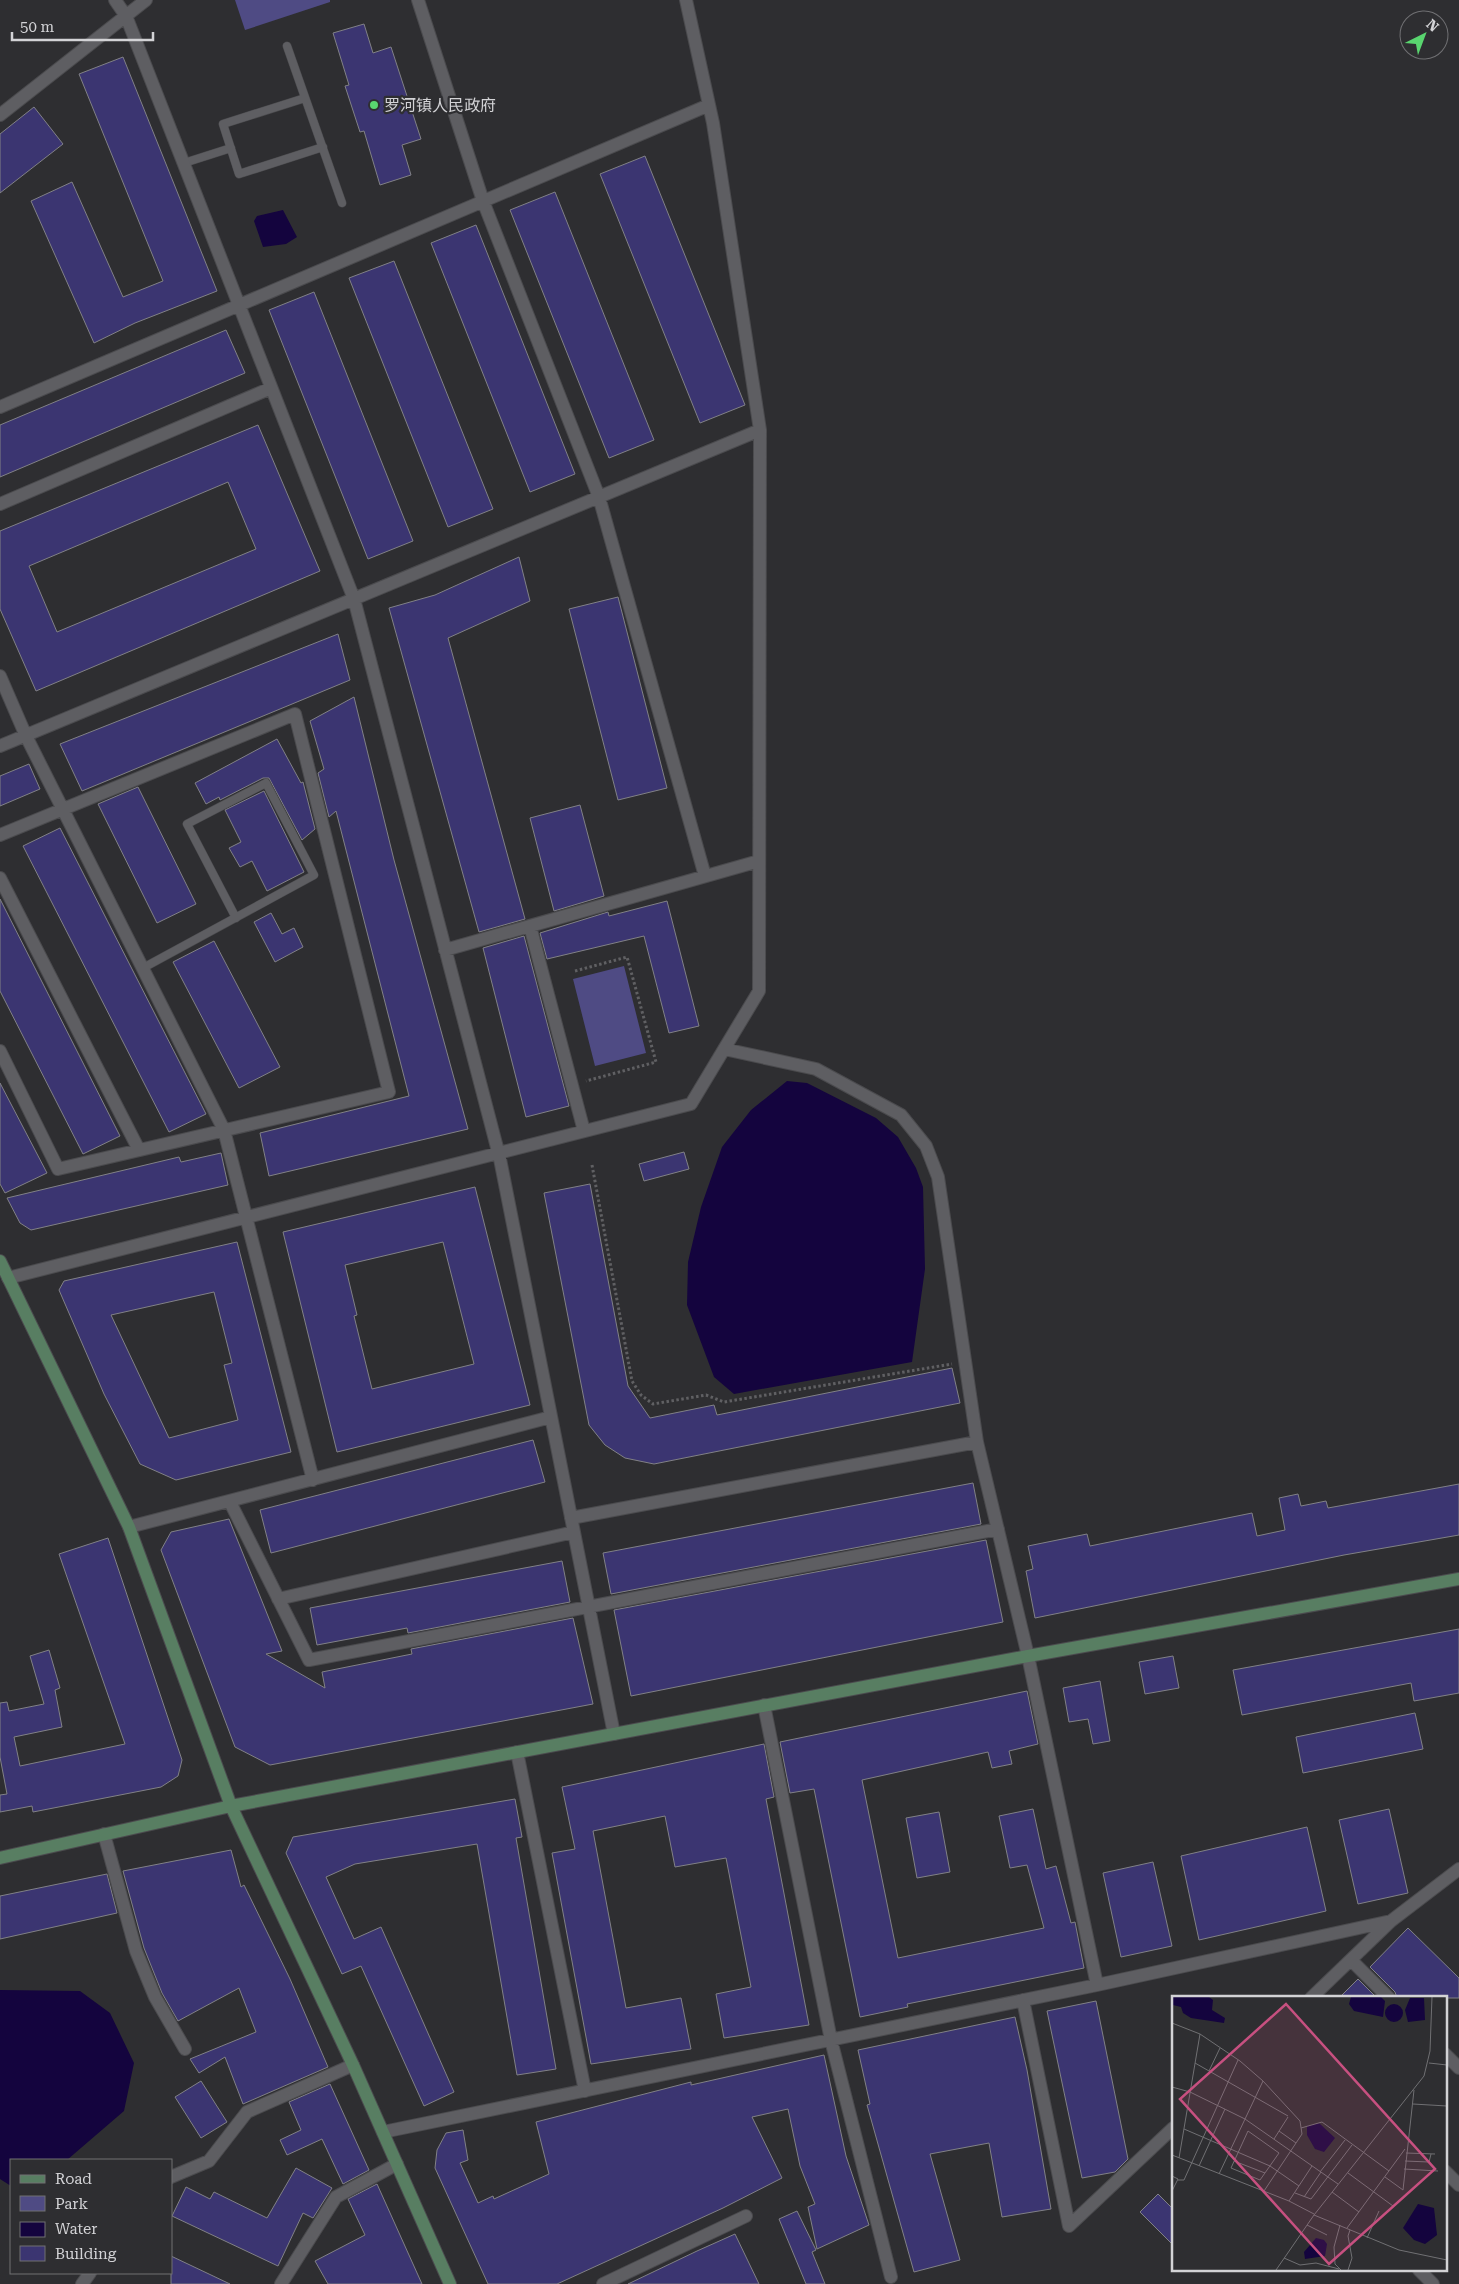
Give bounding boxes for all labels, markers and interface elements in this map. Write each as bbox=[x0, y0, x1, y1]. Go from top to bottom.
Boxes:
scale bar bbox=[12, 10, 154, 42]
north arrow bbox=[1399, 10, 1449, 60]
text: N bbox=[1423, 16, 1442, 35]
text: 50 m bbox=[20, 18, 55, 36]
place label: 罗河镇人民政府 bbox=[384, 96, 496, 115]
marker: 罗河镇人民政府 bbox=[368, 99, 380, 111]
inset map bbox=[1172, 1996, 1446, 2272]
legend bbox=[10, 2159, 172, 2274]
text: Road bbox=[55, 2170, 92, 2188]
text: Park bbox=[55, 2195, 89, 2213]
text: Water bbox=[55, 2220, 97, 2238]
text: Building bbox=[55, 2245, 117, 2263]

